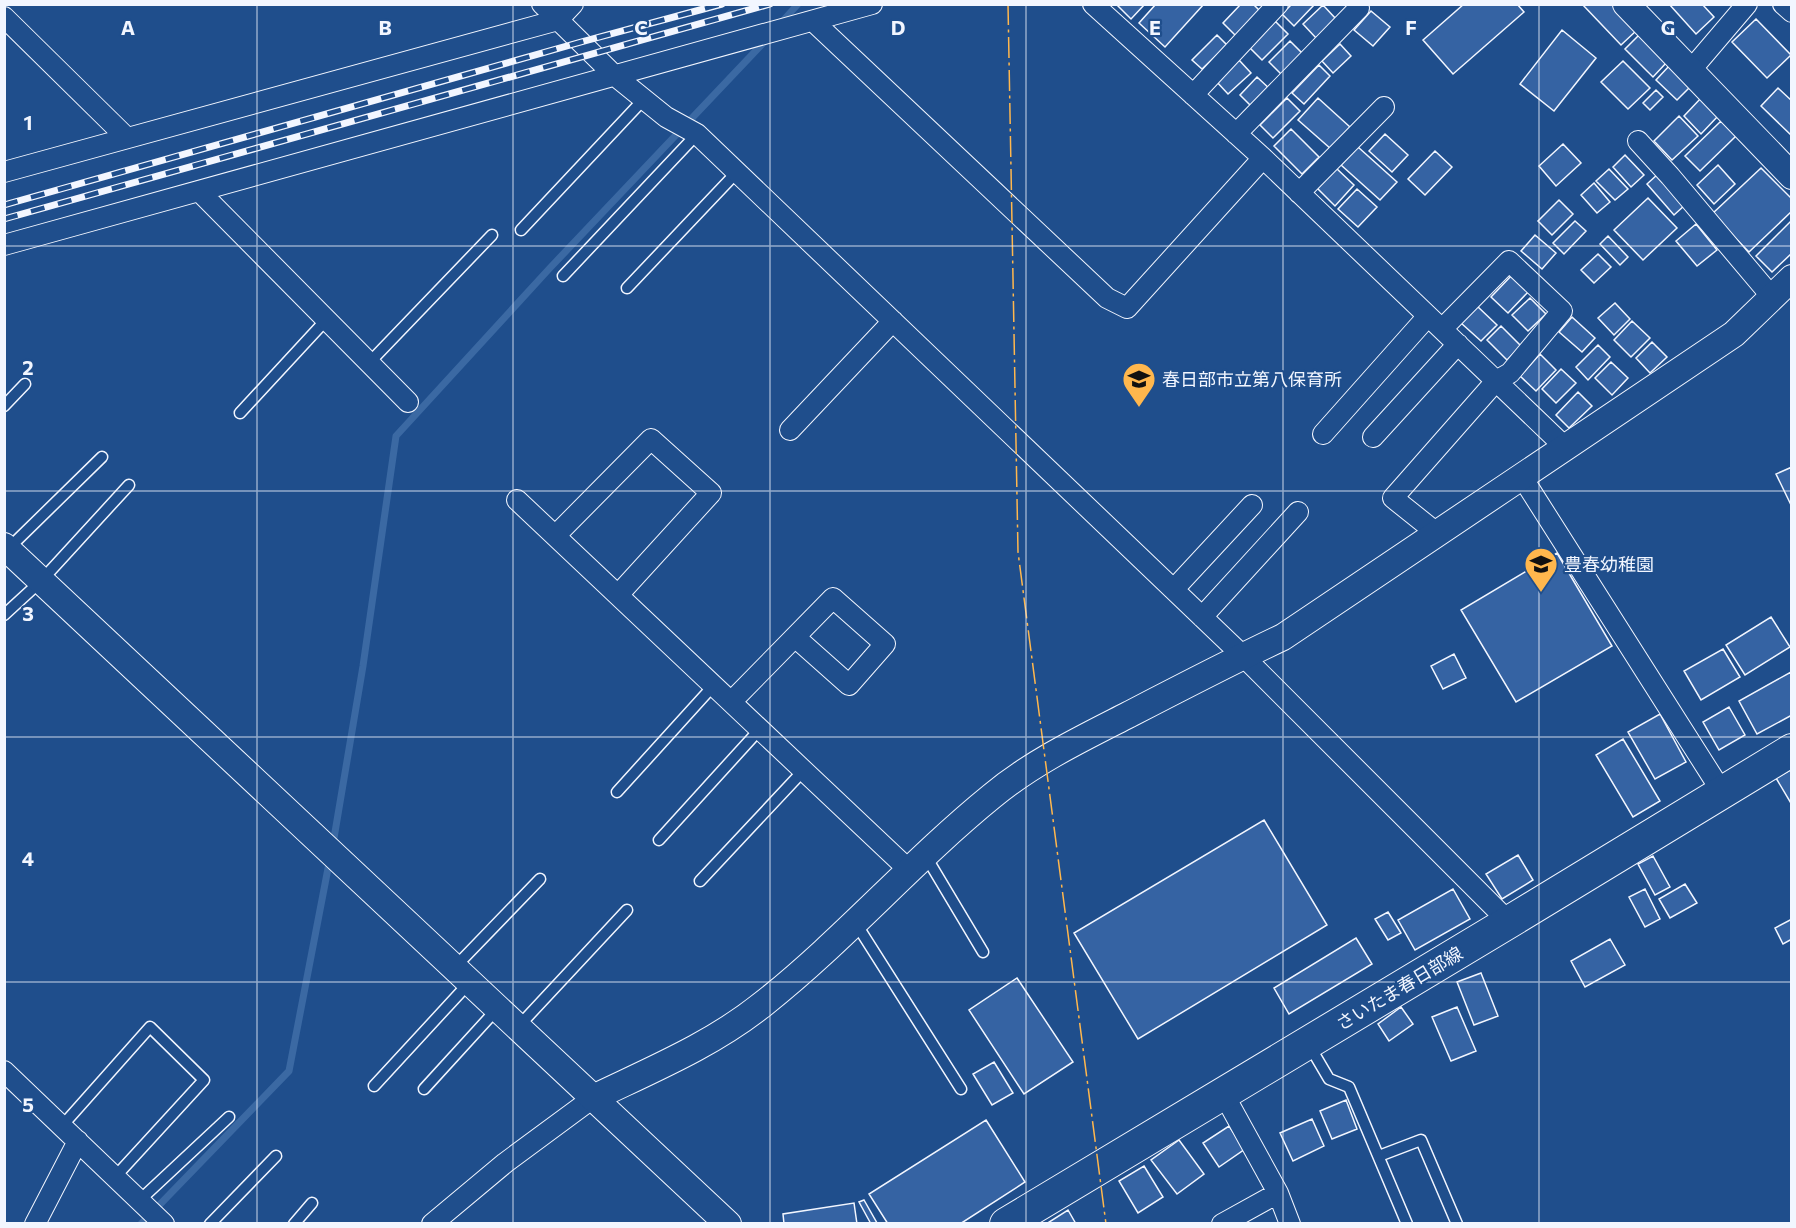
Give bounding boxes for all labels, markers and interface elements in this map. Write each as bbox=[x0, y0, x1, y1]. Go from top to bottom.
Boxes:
text: A bbox=[121, 15, 135, 39]
text: B bbox=[378, 15, 392, 39]
text: C bbox=[634, 15, 648, 39]
text: D bbox=[891, 15, 905, 39]
text: E bbox=[1149, 15, 1161, 39]
text: F bbox=[1405, 15, 1417, 39]
text: G bbox=[1661, 15, 1675, 39]
text: 1 bbox=[23, 110, 33, 134]
text: 2 bbox=[22, 355, 34, 379]
school or university icon: 春日部市立第八保育所 bbox=[1121, 361, 1157, 408]
place label: 春日部市立第八保育所 bbox=[1162, 368, 1342, 390]
school or university icon: 豊春幼稚園 bbox=[1523, 546, 1559, 593]
place label: 豊春幼稚園 bbox=[1564, 553, 1654, 575]
text: 3 bbox=[22, 601, 34, 625]
text: 4 bbox=[22, 846, 34, 870]
street label: さいたま春日部線 bbox=[1332, 942, 1466, 1034]
text: 5 bbox=[22, 1092, 34, 1116]

